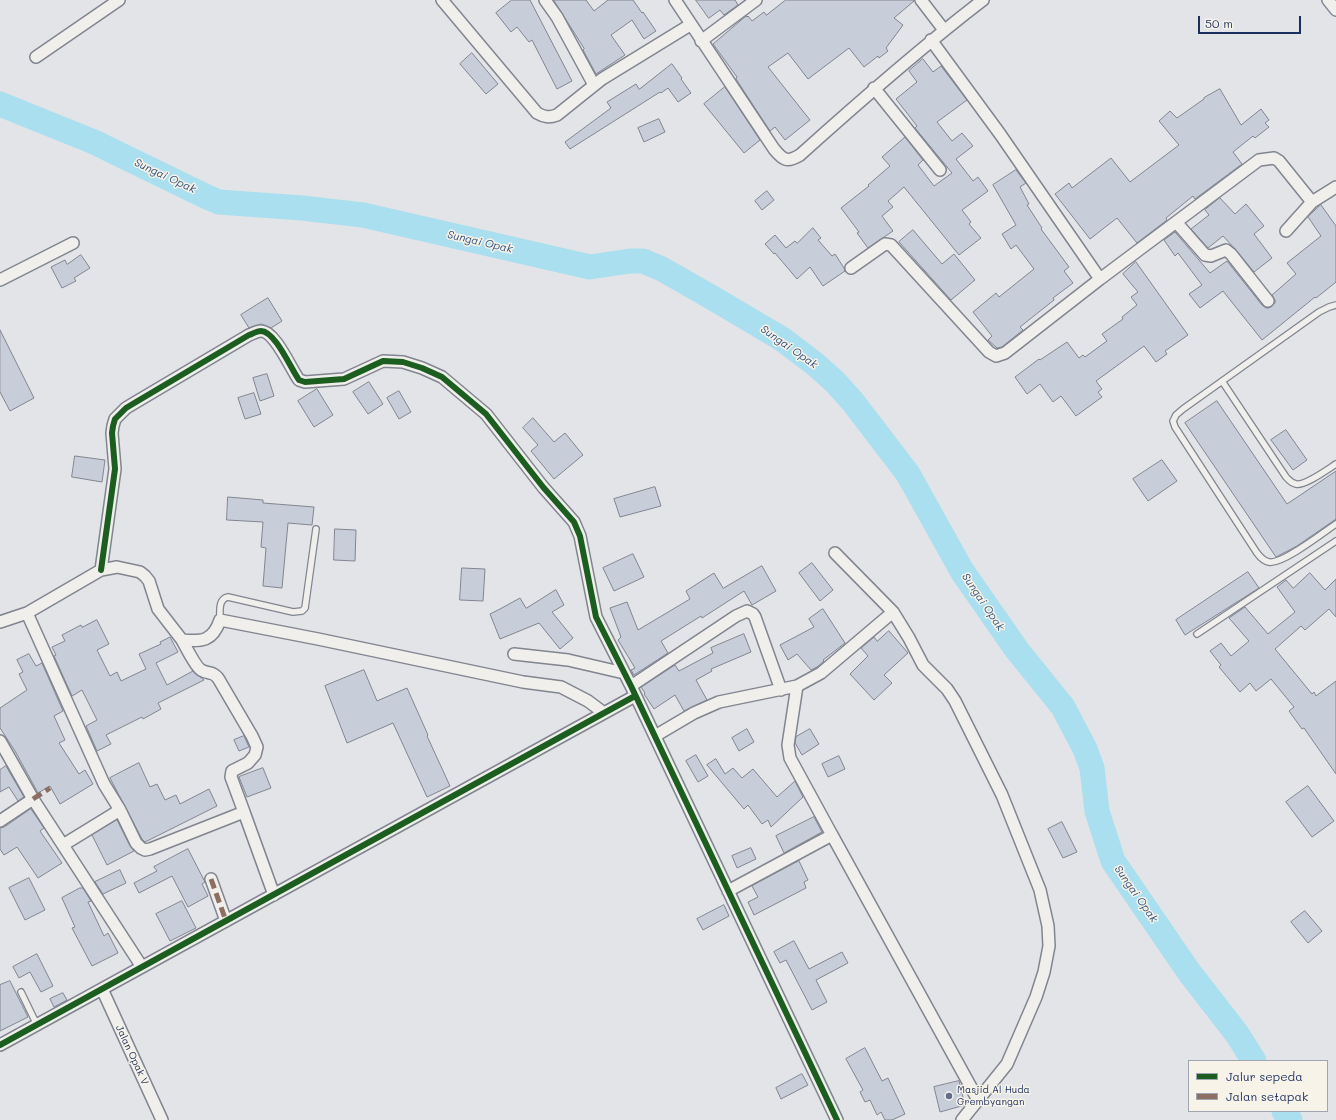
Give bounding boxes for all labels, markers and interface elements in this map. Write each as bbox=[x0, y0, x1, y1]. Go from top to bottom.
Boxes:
scale bar bbox=[1200, 8, 1303, 34]
text: 50 m bbox=[1205, 15, 1233, 31]
water label: Sungai Opak bbox=[132, 156, 198, 196]
water label: Sungai Opak bbox=[446, 228, 514, 256]
water label: Sungai Opak bbox=[758, 322, 820, 372]
water label: Sungai Opak bbox=[959, 571, 1007, 633]
water label: Sungai Opak bbox=[1111, 863, 1161, 925]
street label: Jalan Opak V bbox=[113, 1023, 151, 1087]
legend bbox=[1188, 1060, 1328, 1112]
text: Jalur sepeda bbox=[1226, 1068, 1303, 1084]
place label: Masjid Al Huda Grembyangan bbox=[957, 1084, 1030, 1108]
text: Jalan setapak bbox=[1226, 1088, 1308, 1104]
marker: Masjid Al Huda Grembyangan bbox=[944, 1091, 954, 1101]

